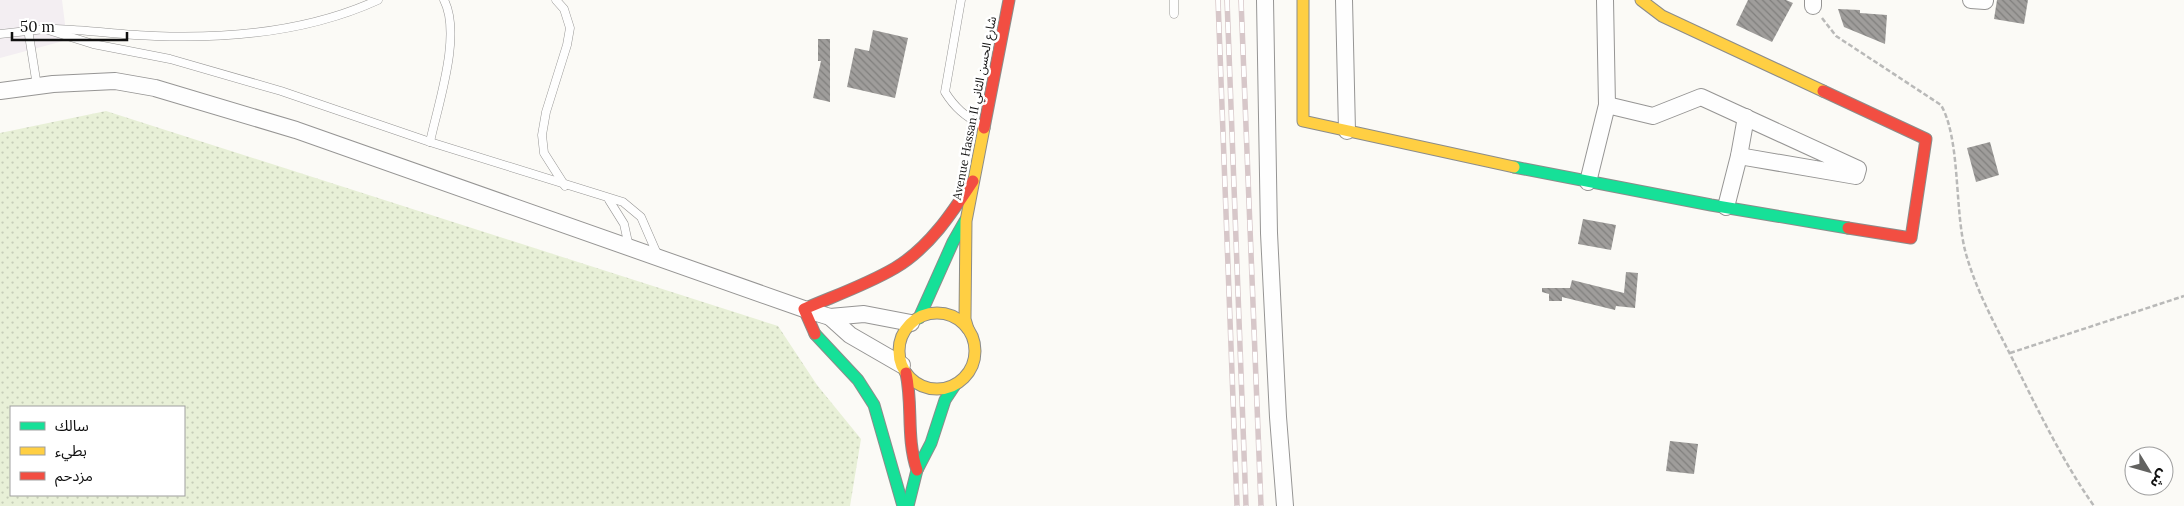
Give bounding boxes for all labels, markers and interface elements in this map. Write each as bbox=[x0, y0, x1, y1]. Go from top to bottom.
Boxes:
scale bar bbox=[12, 10, 128, 42]
street label: Avenue Hassan II شارع الحسن الثاني bbox=[949, 15, 1002, 203]
text: 50 m bbox=[20, 17, 55, 36]
legend bbox=[10, 406, 185, 496]
text: سالك bbox=[55, 416, 89, 435]
text: بطيء bbox=[55, 441, 87, 462]
north arrow bbox=[2124, 446, 2174, 496]
text: مزدحم bbox=[55, 466, 93, 487]
text: ش bbox=[2146, 466, 2172, 492]

